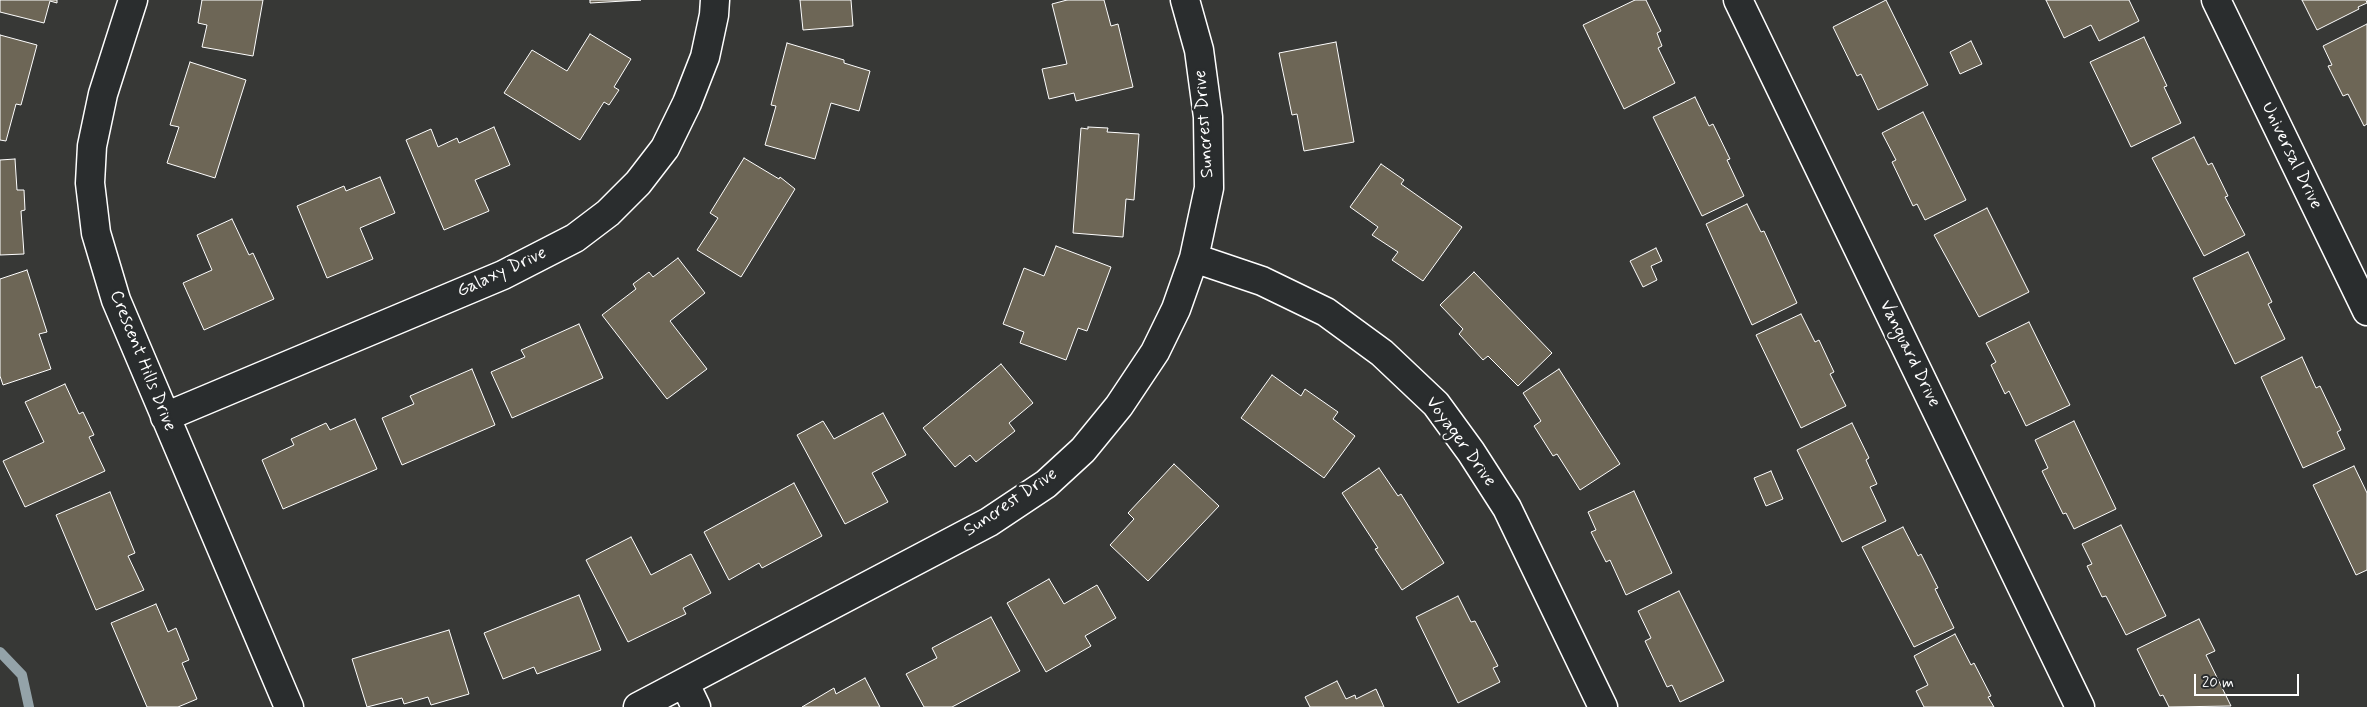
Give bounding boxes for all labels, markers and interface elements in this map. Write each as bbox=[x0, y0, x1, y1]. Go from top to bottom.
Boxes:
street label: Suncrest Drive bbox=[1190, 69, 1220, 179]
street label: Universal Drive bbox=[2256, 99, 2326, 213]
street label: Galaxy Drive bbox=[454, 243, 550, 303]
street label: Crescent Hills Drive bbox=[104, 287, 180, 435]
street label: Vanguard Drive bbox=[1874, 297, 1944, 411]
street label: Voyager Drive bbox=[1420, 393, 1500, 491]
street label: Suncrest Drive bbox=[960, 464, 1062, 542]
scale bar bbox=[2197, 664, 2302, 696]
text: 20 m bbox=[2202, 673, 2234, 693]

